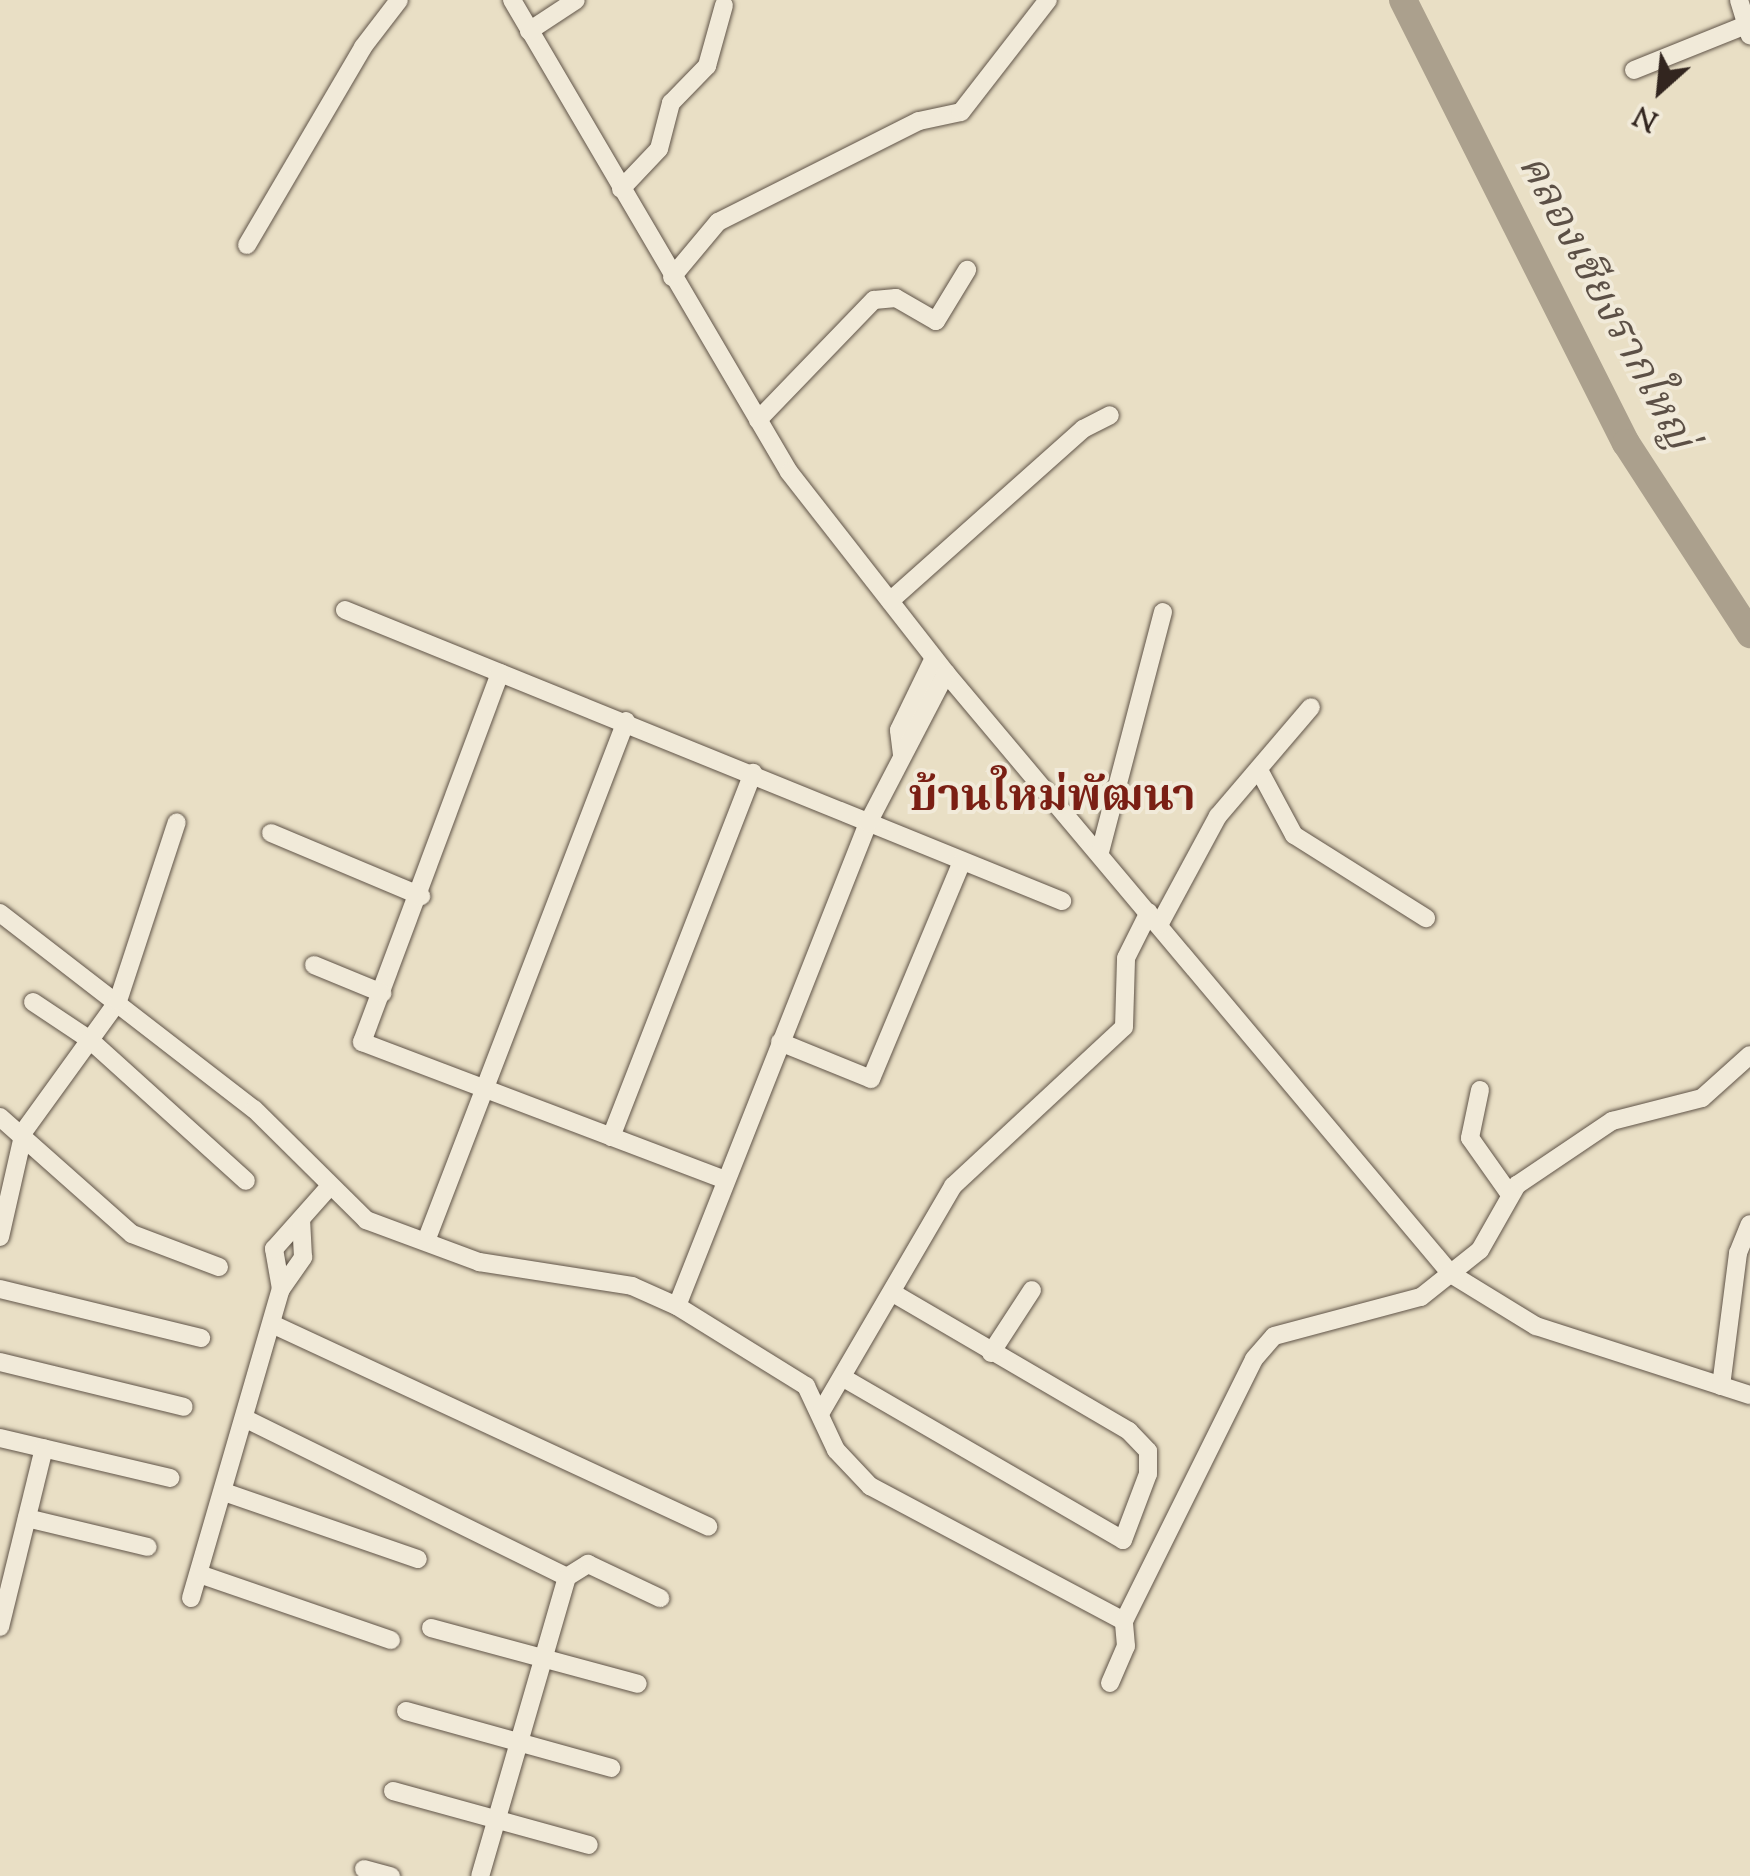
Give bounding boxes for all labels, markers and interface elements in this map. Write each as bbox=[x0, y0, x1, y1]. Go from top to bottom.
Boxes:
north arrow bbox=[1610, 40, 1710, 140]
text: N bbox=[1627, 94, 1665, 140]
water label: คลองเชียงรากใหญ่ bbox=[1505, 147, 1703, 459]
district label: บ้านใหม่พัฒนา bbox=[908, 773, 1196, 827]

